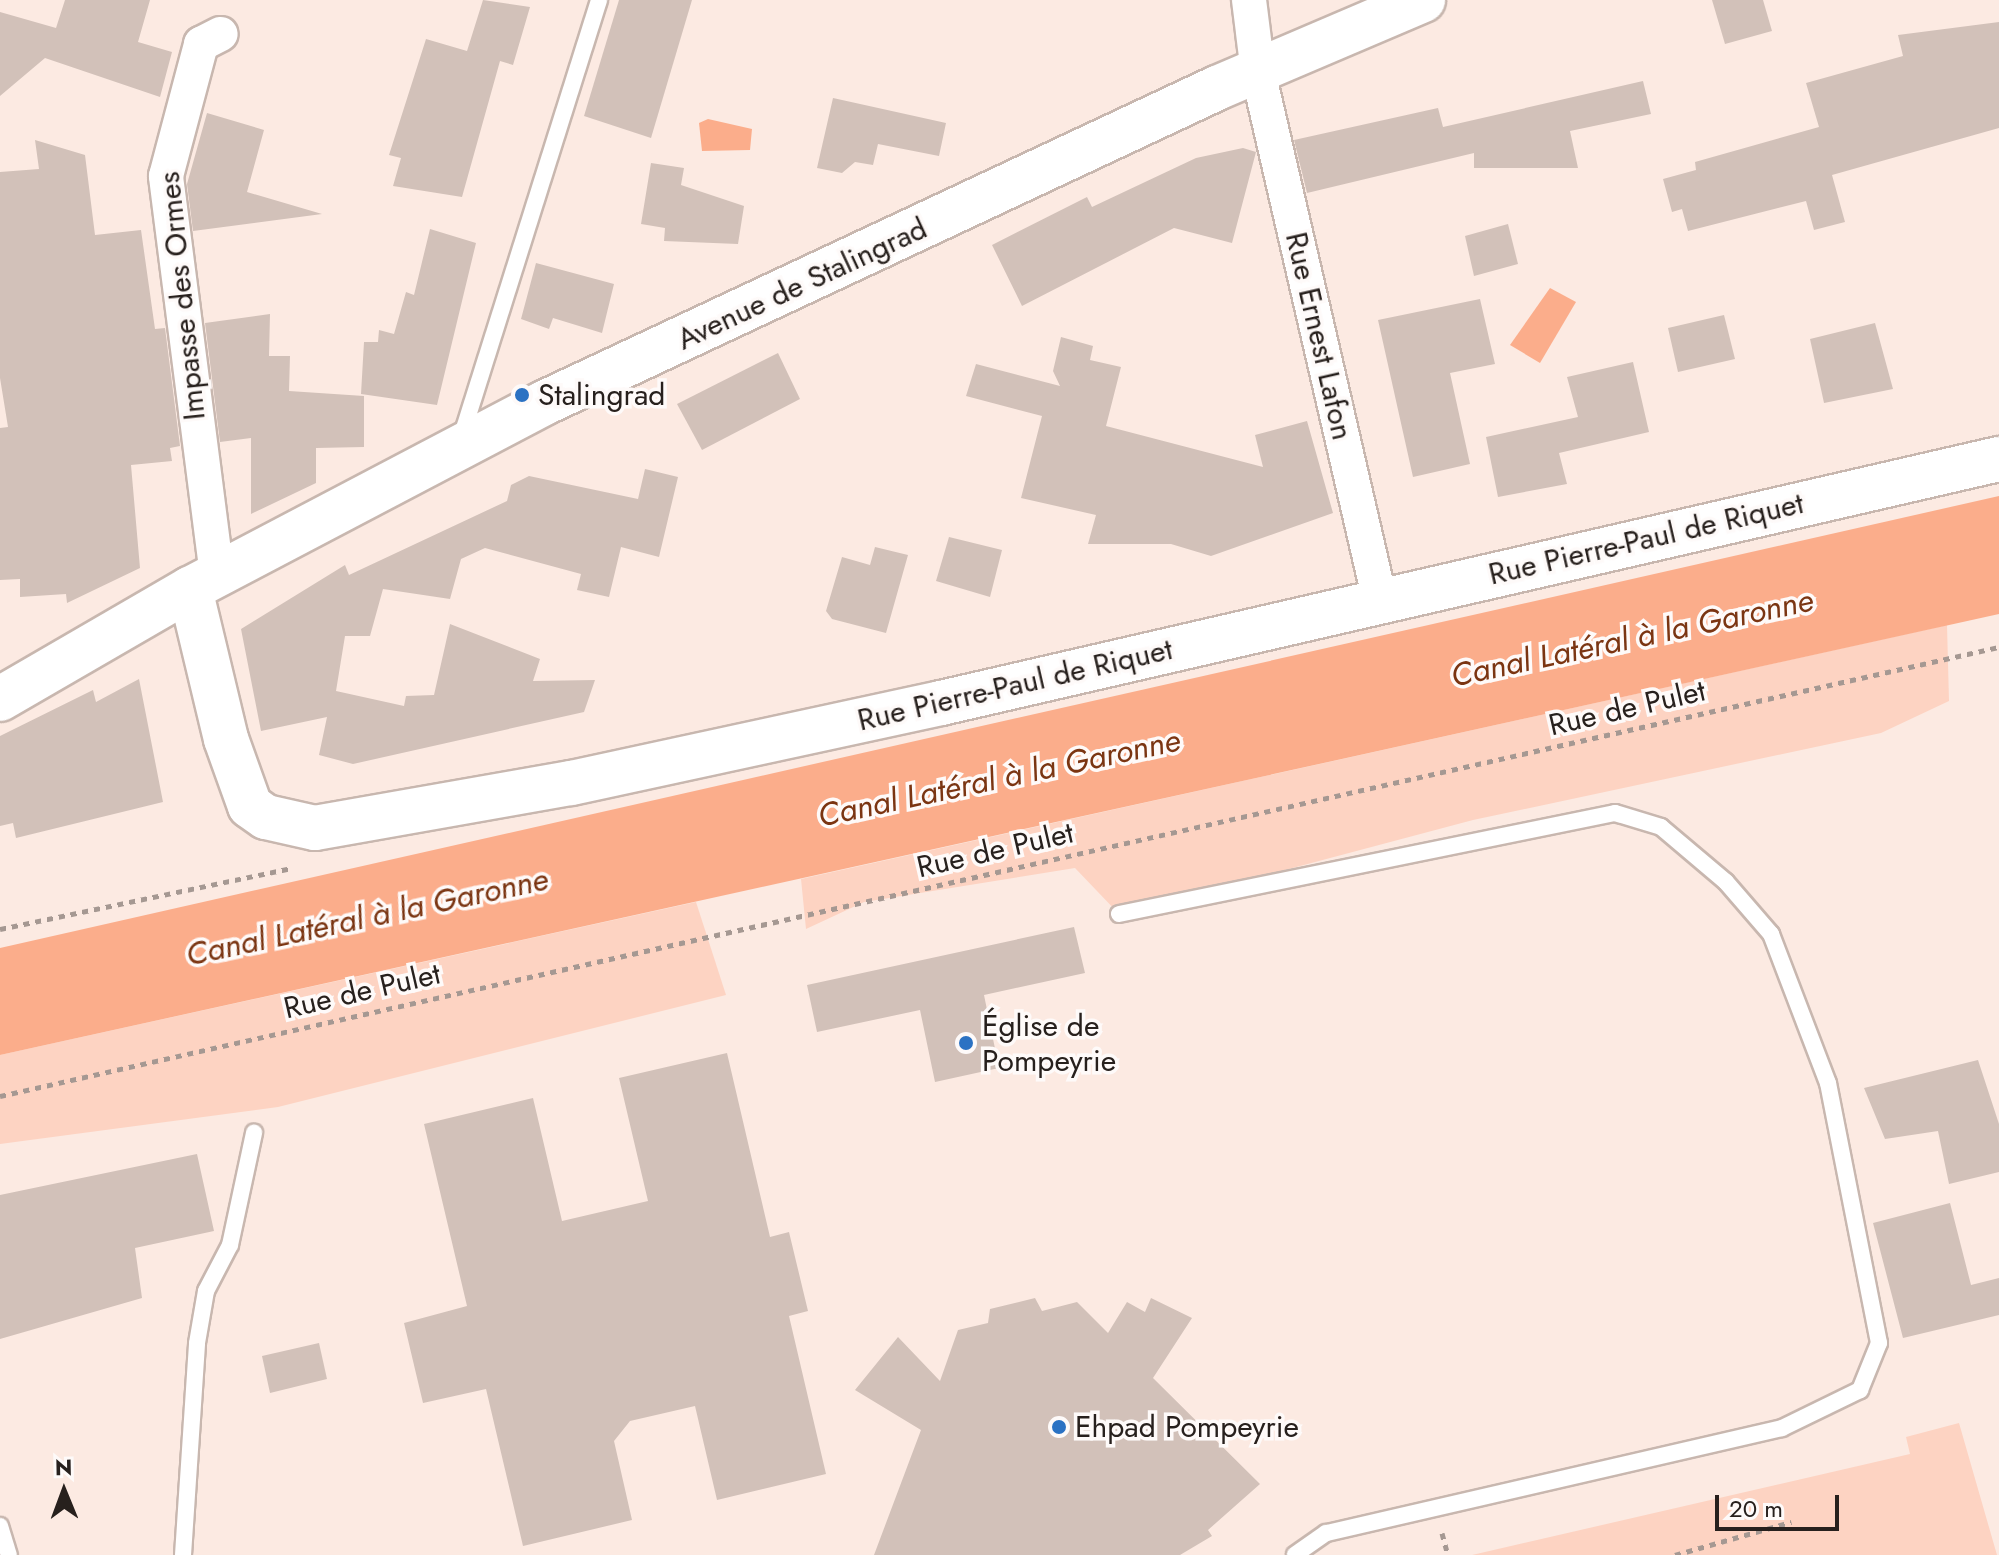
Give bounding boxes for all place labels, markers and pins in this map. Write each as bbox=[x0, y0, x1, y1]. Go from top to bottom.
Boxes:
place label: Stalingrad bbox=[538, 377, 665, 413]
marker: Stalingrad bbox=[513, 386, 531, 404]
place label: Église de Pompeyrie bbox=[982, 1008, 1116, 1078]
marker: Église de Pompeyrie bbox=[957, 1034, 975, 1052]
place label: Ehpad Pompeyrie bbox=[1075, 1409, 1299, 1445]
marker: Ehpad Pompeyrie bbox=[1050, 1418, 1068, 1436]

